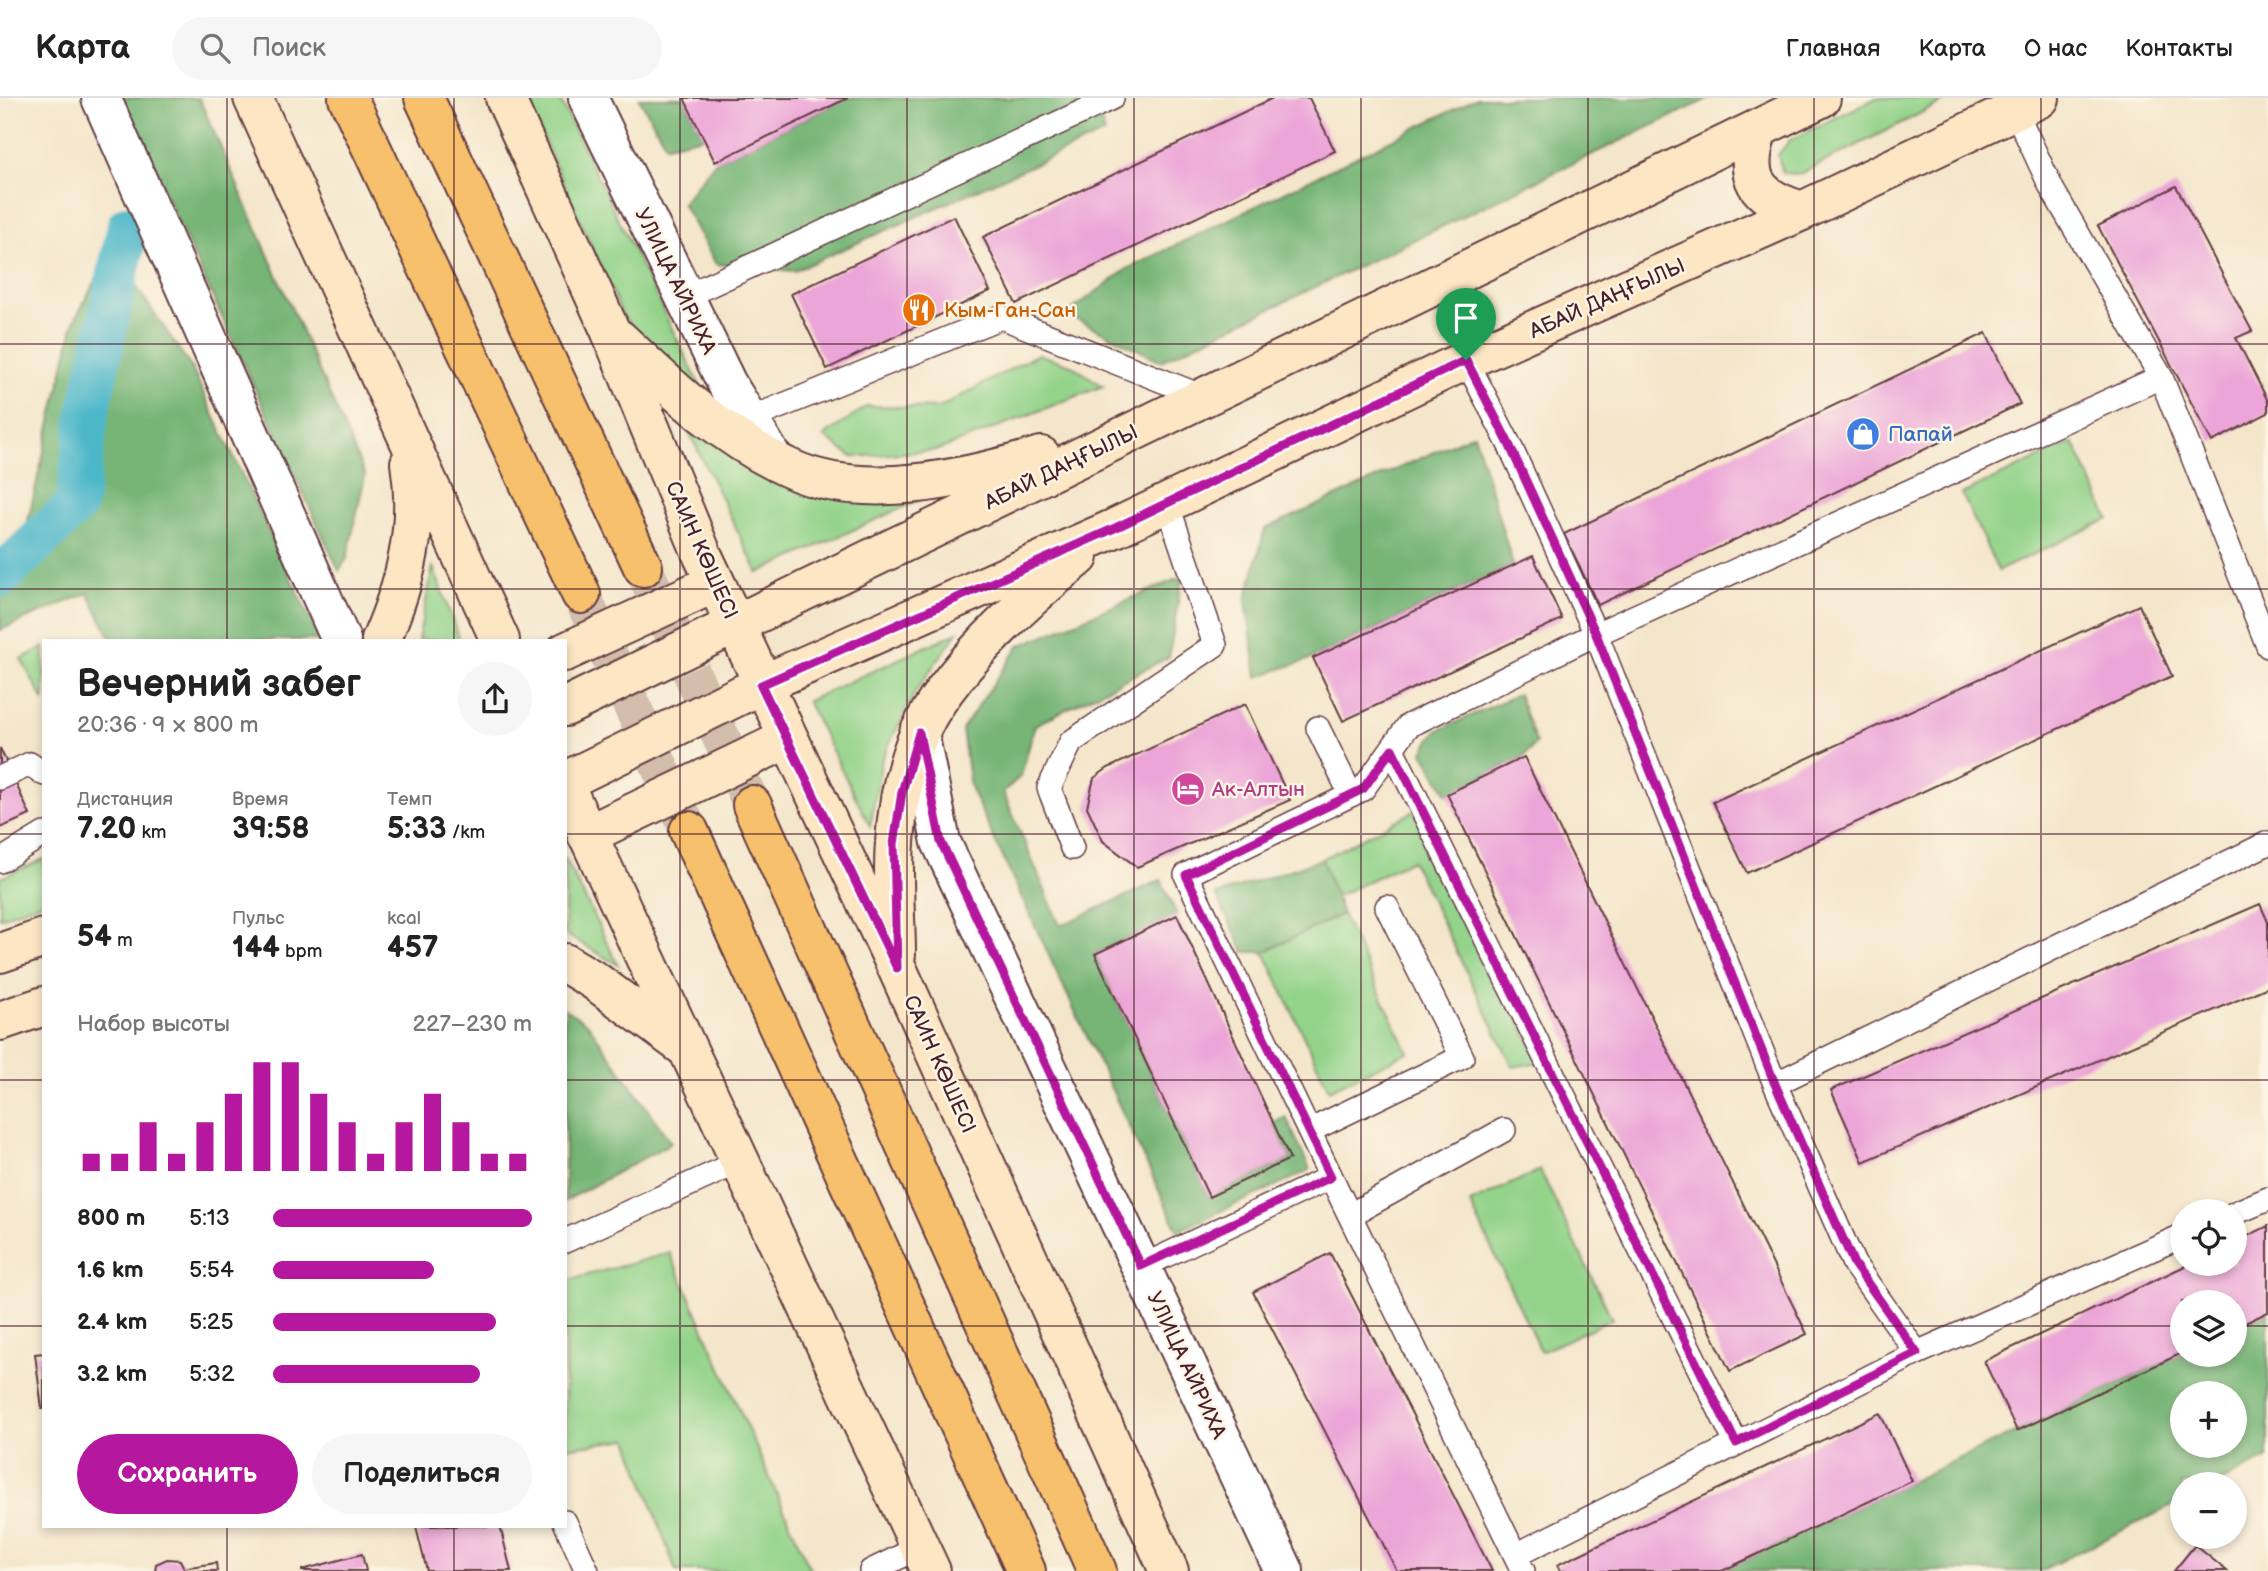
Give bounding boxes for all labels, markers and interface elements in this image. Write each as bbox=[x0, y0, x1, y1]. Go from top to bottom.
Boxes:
search box bbox=[172, 17, 662, 80]
text: Карта bbox=[35, 28, 130, 68]
icon: search bbox=[196, 29, 234, 67]
text: Поиск bbox=[252, 33, 326, 64]
text: Главная bbox=[1786, 34, 1880, 63]
text: Карта bbox=[1918, 34, 1986, 63]
text: О нас bbox=[2024, 34, 2087, 63]
text: Контакты bbox=[2125, 34, 2233, 63]
street label: УЛИЦА АЙРИХА bbox=[629, 204, 722, 359]
street label: АБАЙ ДАҢҒЫЛЫ bbox=[1525, 253, 1689, 344]
pin bbox=[1436, 288, 1496, 360]
restaurant icon: Кым-Ган-Сан bbox=[900, 291, 938, 329]
place label: Кым-Ган-Сан bbox=[944, 298, 1076, 323]
icon: arrive bbox=[1447, 299, 1485, 337]
shop icon: Папай bbox=[1844, 415, 1882, 453]
street label: АБАЙ ДАҢҒЫЛЫ bbox=[979, 419, 1142, 516]
place label: Папай bbox=[1888, 422, 1953, 447]
street label: САИН КӨШЕСІ bbox=[660, 477, 743, 623]
text: Вечерний забег bbox=[77, 662, 361, 707]
button: share bbox=[458, 662, 532, 736]
text: 20:36 · 9 × 800 m bbox=[77, 711, 259, 739]
hotel icon: Ак-Алтын bbox=[1169, 770, 1207, 808]
place label: Ак-Алтын bbox=[1211, 777, 1305, 802]
text: Дистанция bbox=[77, 788, 173, 811]
text: Время bbox=[232, 788, 288, 811]
text: Темп bbox=[387, 788, 432, 811]
text: 7.20 bbox=[77, 811, 136, 847]
text: 39:58 bbox=[232, 811, 310, 847]
text: 5:33 bbox=[387, 811, 447, 847]
text: km bbox=[136, 821, 166, 844]
text: /km bbox=[447, 821, 485, 844]
text: Пульс bbox=[232, 907, 285, 930]
text: kcal bbox=[387, 907, 421, 930]
text: 54 bbox=[77, 919, 112, 955]
text: m bbox=[112, 929, 133, 952]
text: 144 bbox=[232, 930, 280, 966]
text: 457 bbox=[387, 930, 439, 966]
text: bpm bbox=[280, 940, 323, 963]
street label: САИН КӨШЕСІ bbox=[898, 991, 981, 1137]
text: Набор высоты bbox=[77, 1010, 230, 1038]
text: 227–230 m bbox=[412, 1010, 532, 1038]
map controls bbox=[2170, 1199, 2247, 1549]
button: locate bbox=[2170, 1199, 2247, 1276]
text: 800 m bbox=[77, 1204, 145, 1232]
text: 5:13 bbox=[189, 1204, 230, 1232]
text: 1.6 km bbox=[77, 1256, 144, 1284]
text: 5:54 bbox=[189, 1256, 234, 1284]
street label: УЛИЦА АЙРИХА bbox=[1141, 1288, 1232, 1443]
button: layers bbox=[2170, 1290, 2247, 1367]
text: 2.4 km bbox=[77, 1308, 147, 1336]
text: 5:25 bbox=[189, 1308, 234, 1336]
text: 3.2 km bbox=[77, 1360, 147, 1388]
text: 5:32 bbox=[189, 1360, 235, 1388]
button: + bbox=[2170, 1381, 2247, 1458]
button: Сохранить bbox=[77, 1434, 298, 1514]
button: Поделиться bbox=[312, 1434, 532, 1514]
button: − bbox=[2170, 1472, 2247, 1549]

